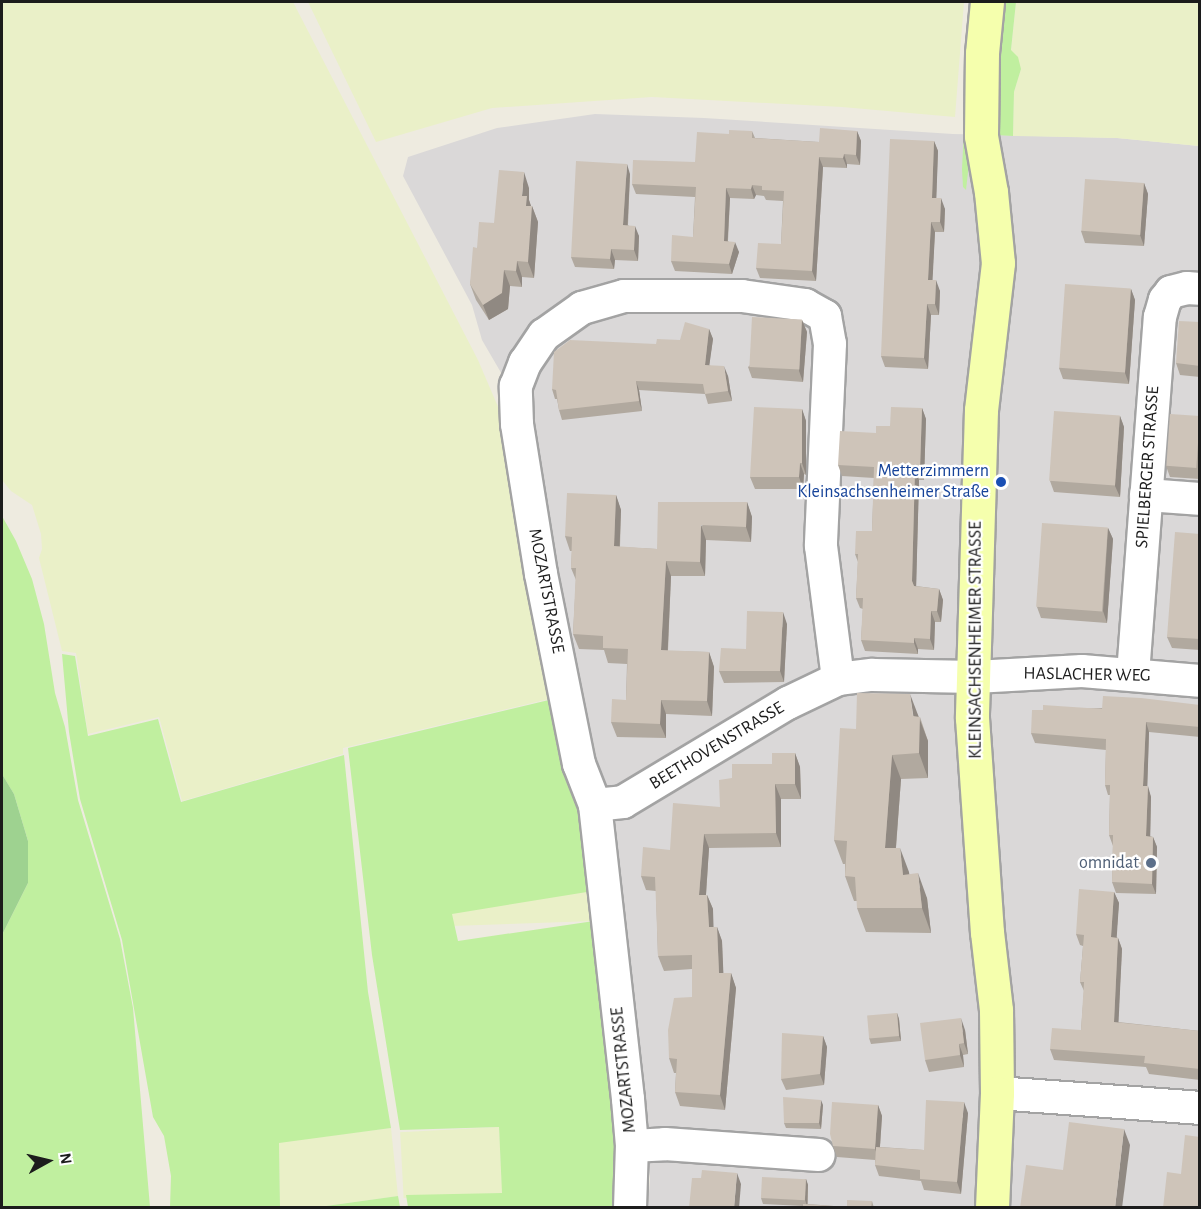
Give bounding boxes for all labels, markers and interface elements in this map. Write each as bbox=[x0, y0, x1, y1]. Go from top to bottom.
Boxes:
street label: SPIELBERGER STRASSE bbox=[1132, 385, 1164, 549]
place label: Metterzimmern Kleinsachsenheimer Straße bbox=[797, 461, 989, 504]
marker: Metterzimmern Kleinsachsenheimer Straße bbox=[994, 475, 1008, 489]
street label: KLEINSACHSENHEIMER STRASSE bbox=[965, 521, 987, 759]
street label: MOZARTSTRASSE bbox=[523, 527, 569, 655]
street label: HASLACHER WEG bbox=[1023, 663, 1151, 687]
street label: BEETHOVENSTRASSE bbox=[646, 697, 788, 795]
place label: omnidat bbox=[1079, 852, 1139, 874]
marker: omnidat bbox=[1144, 856, 1158, 870]
street label: MOZARTSTRASSE bbox=[607, 1006, 641, 1134]
north arrow bbox=[18, 1131, 78, 1191]
text: N bbox=[57, 1152, 75, 1165]

